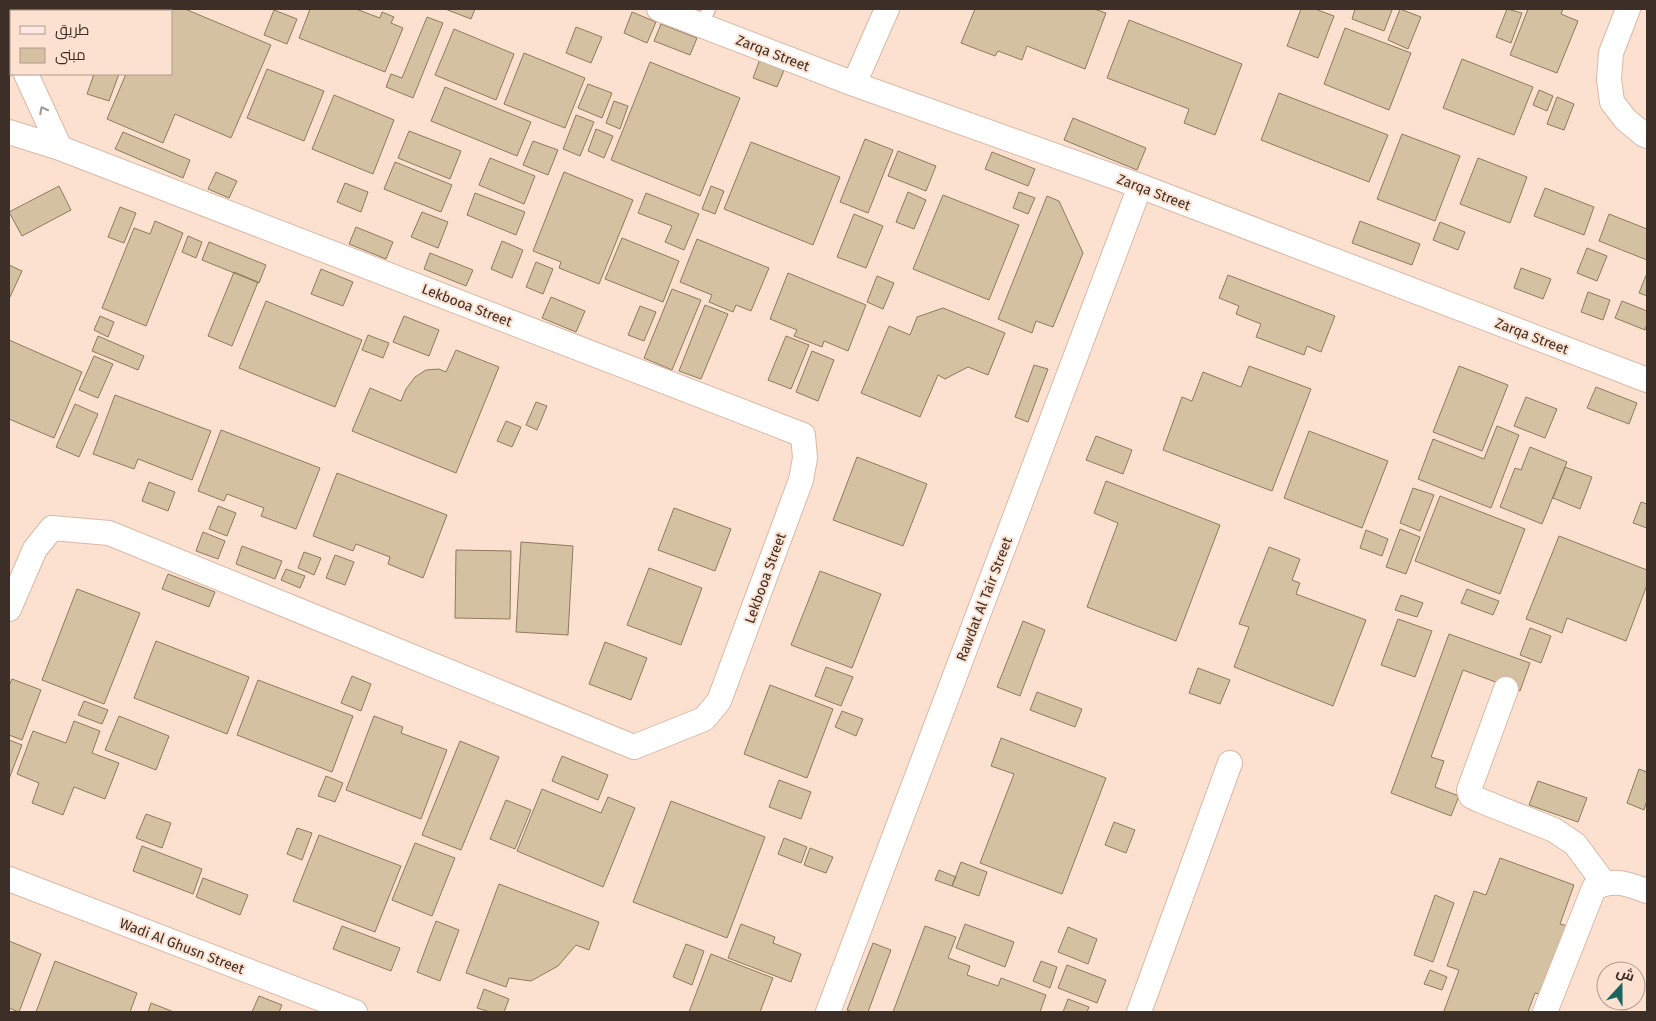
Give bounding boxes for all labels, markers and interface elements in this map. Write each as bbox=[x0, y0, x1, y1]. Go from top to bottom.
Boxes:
legend bbox=[10, 10, 172, 75]
text: طريق bbox=[55, 21, 89, 40]
street label: Zarqa Street bbox=[734, 32, 813, 76]
text: مبنى bbox=[55, 46, 86, 65]
one-way arrow bbox=[39, 107, 49, 116]
street label: Zarqa Street bbox=[1115, 171, 1194, 215]
street label: Lekbooa Street bbox=[419, 280, 515, 331]
street label: Zarqa Street bbox=[1493, 315, 1572, 359]
street label: Lekbooa Street bbox=[741, 530, 790, 626]
street label: Rawdat Al Tair Street bbox=[953, 534, 1016, 664]
street label: Wadi Al Ghusn Street bbox=[117, 915, 247, 978]
north arrow bbox=[1596, 961, 1646, 1011]
text: ش bbox=[1614, 963, 1637, 985]

